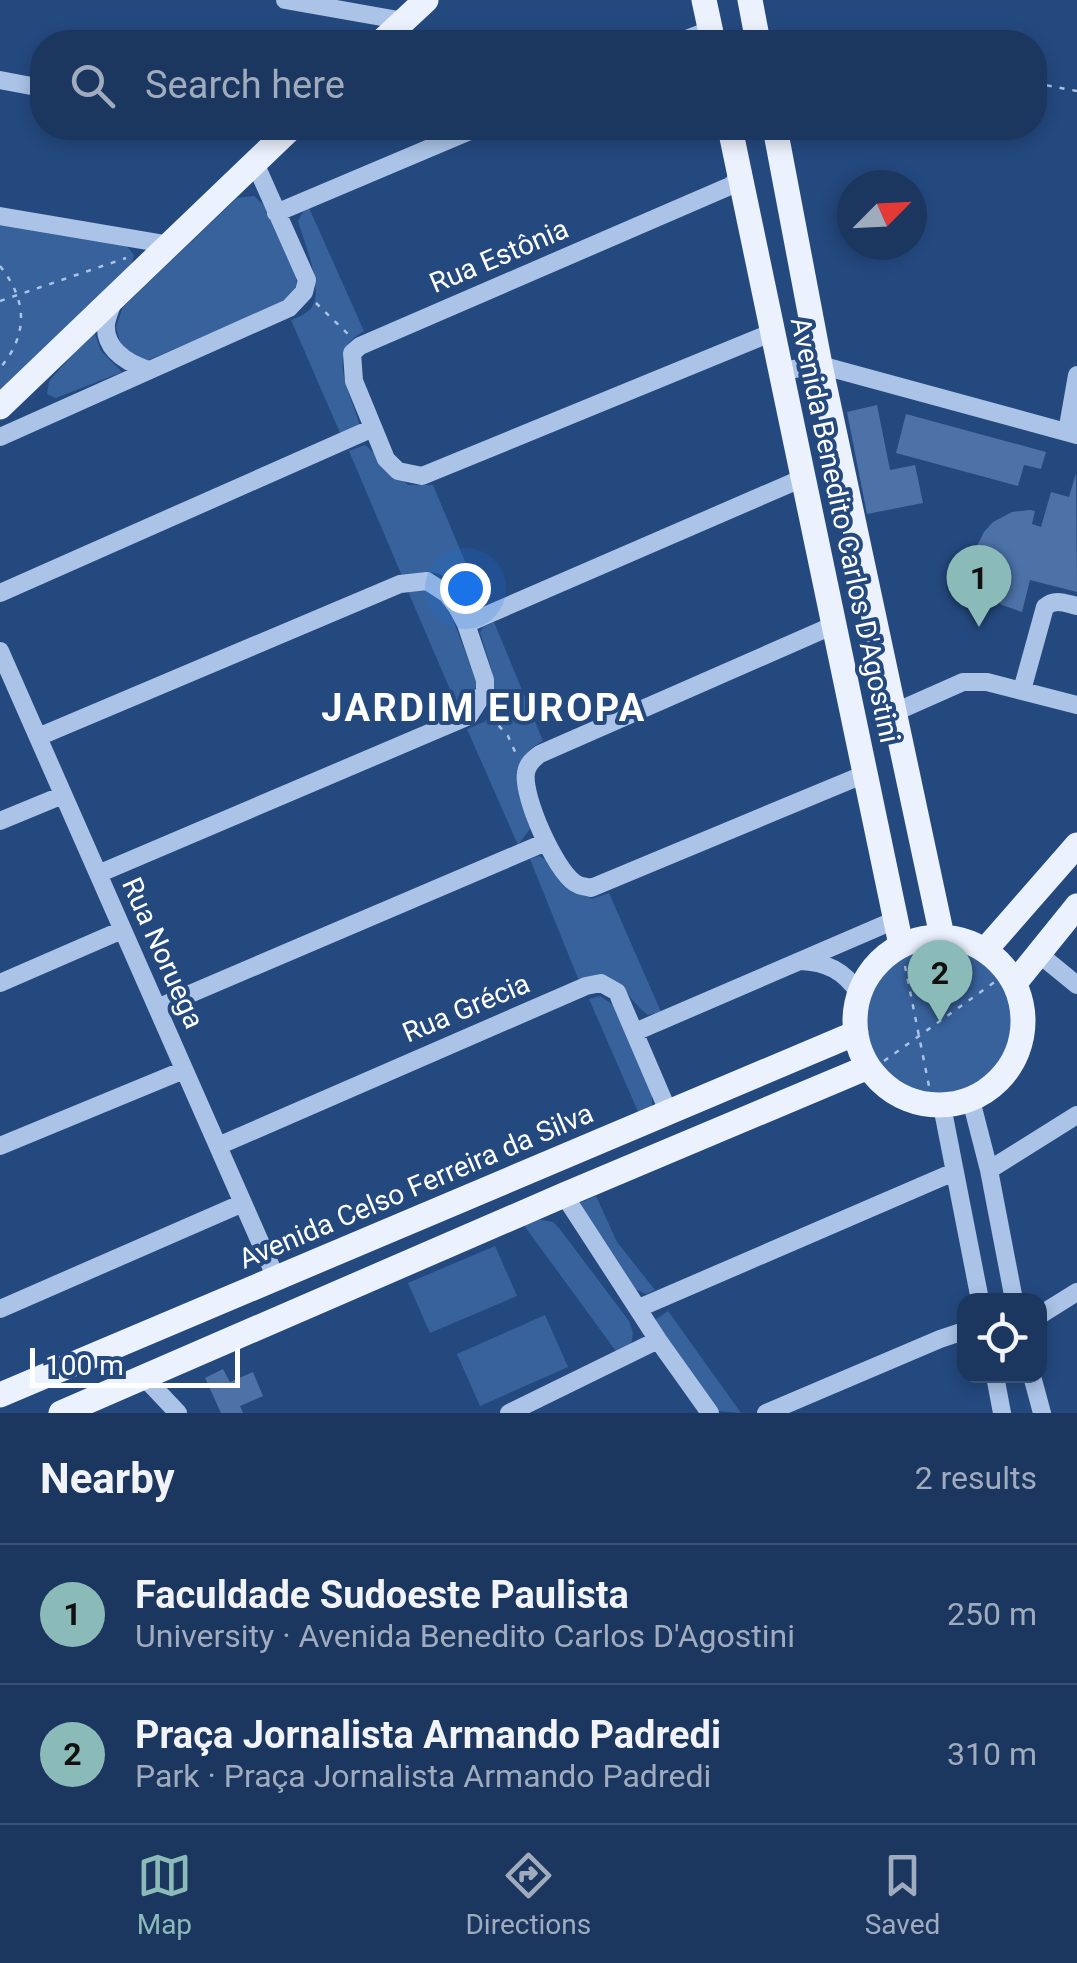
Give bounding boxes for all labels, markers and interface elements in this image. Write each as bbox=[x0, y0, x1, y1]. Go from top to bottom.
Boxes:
search box bbox=[30, 30, 1047, 140]
icon: search bbox=[65, 58, 120, 113]
text: Search here bbox=[145, 63, 345, 107]
north arrow bbox=[837, 170, 927, 260]
street label: Rua Estônia bbox=[425, 212, 573, 300]
street label: Avenida Benedito Carlos D'Agostini bbox=[784, 314, 906, 746]
pin: 1 bbox=[946, 544, 1012, 627]
your location bbox=[440, 563, 491, 614]
district label: JARDIM EUROPA bbox=[321, 686, 647, 730]
street label: Rua Noruega bbox=[115, 872, 211, 1034]
pin: 2 bbox=[908, 940, 972, 1022]
street label: Rua Grécia bbox=[398, 966, 534, 1050]
street label: Avenida Celso Ferreira da Silva bbox=[234, 1096, 598, 1276]
map controls bbox=[957, 1293, 1047, 1383]
button: locate bbox=[957, 1293, 1047, 1383]
scale bar bbox=[30, 1343, 240, 1388]
text: 100 m bbox=[45, 1349, 124, 1382]
text: Nearby bbox=[40, 1454, 175, 1503]
text: 2 results bbox=[915, 1459, 1037, 1497]
text: Faculdade Sudoeste Paulista bbox=[135, 1573, 629, 1617]
text: 1 bbox=[63, 1595, 82, 1633]
text: 250 m bbox=[947, 1595, 1037, 1633]
text: University · Avenida Benedito Carlos D'Agostini bbox=[135, 1617, 795, 1655]
text: Praça Jornalista Armando Padredi bbox=[135, 1713, 721, 1757]
text: 2 bbox=[63, 1735, 82, 1773]
text: 310 m bbox=[947, 1735, 1037, 1773]
text: Park · Praça Jornalista Armando Padredi bbox=[135, 1757, 711, 1795]
tab: Map bbox=[137, 1848, 192, 1941]
tab: Directions bbox=[465, 1848, 591, 1941]
tab: Saved bbox=[865, 1848, 940, 1941]

